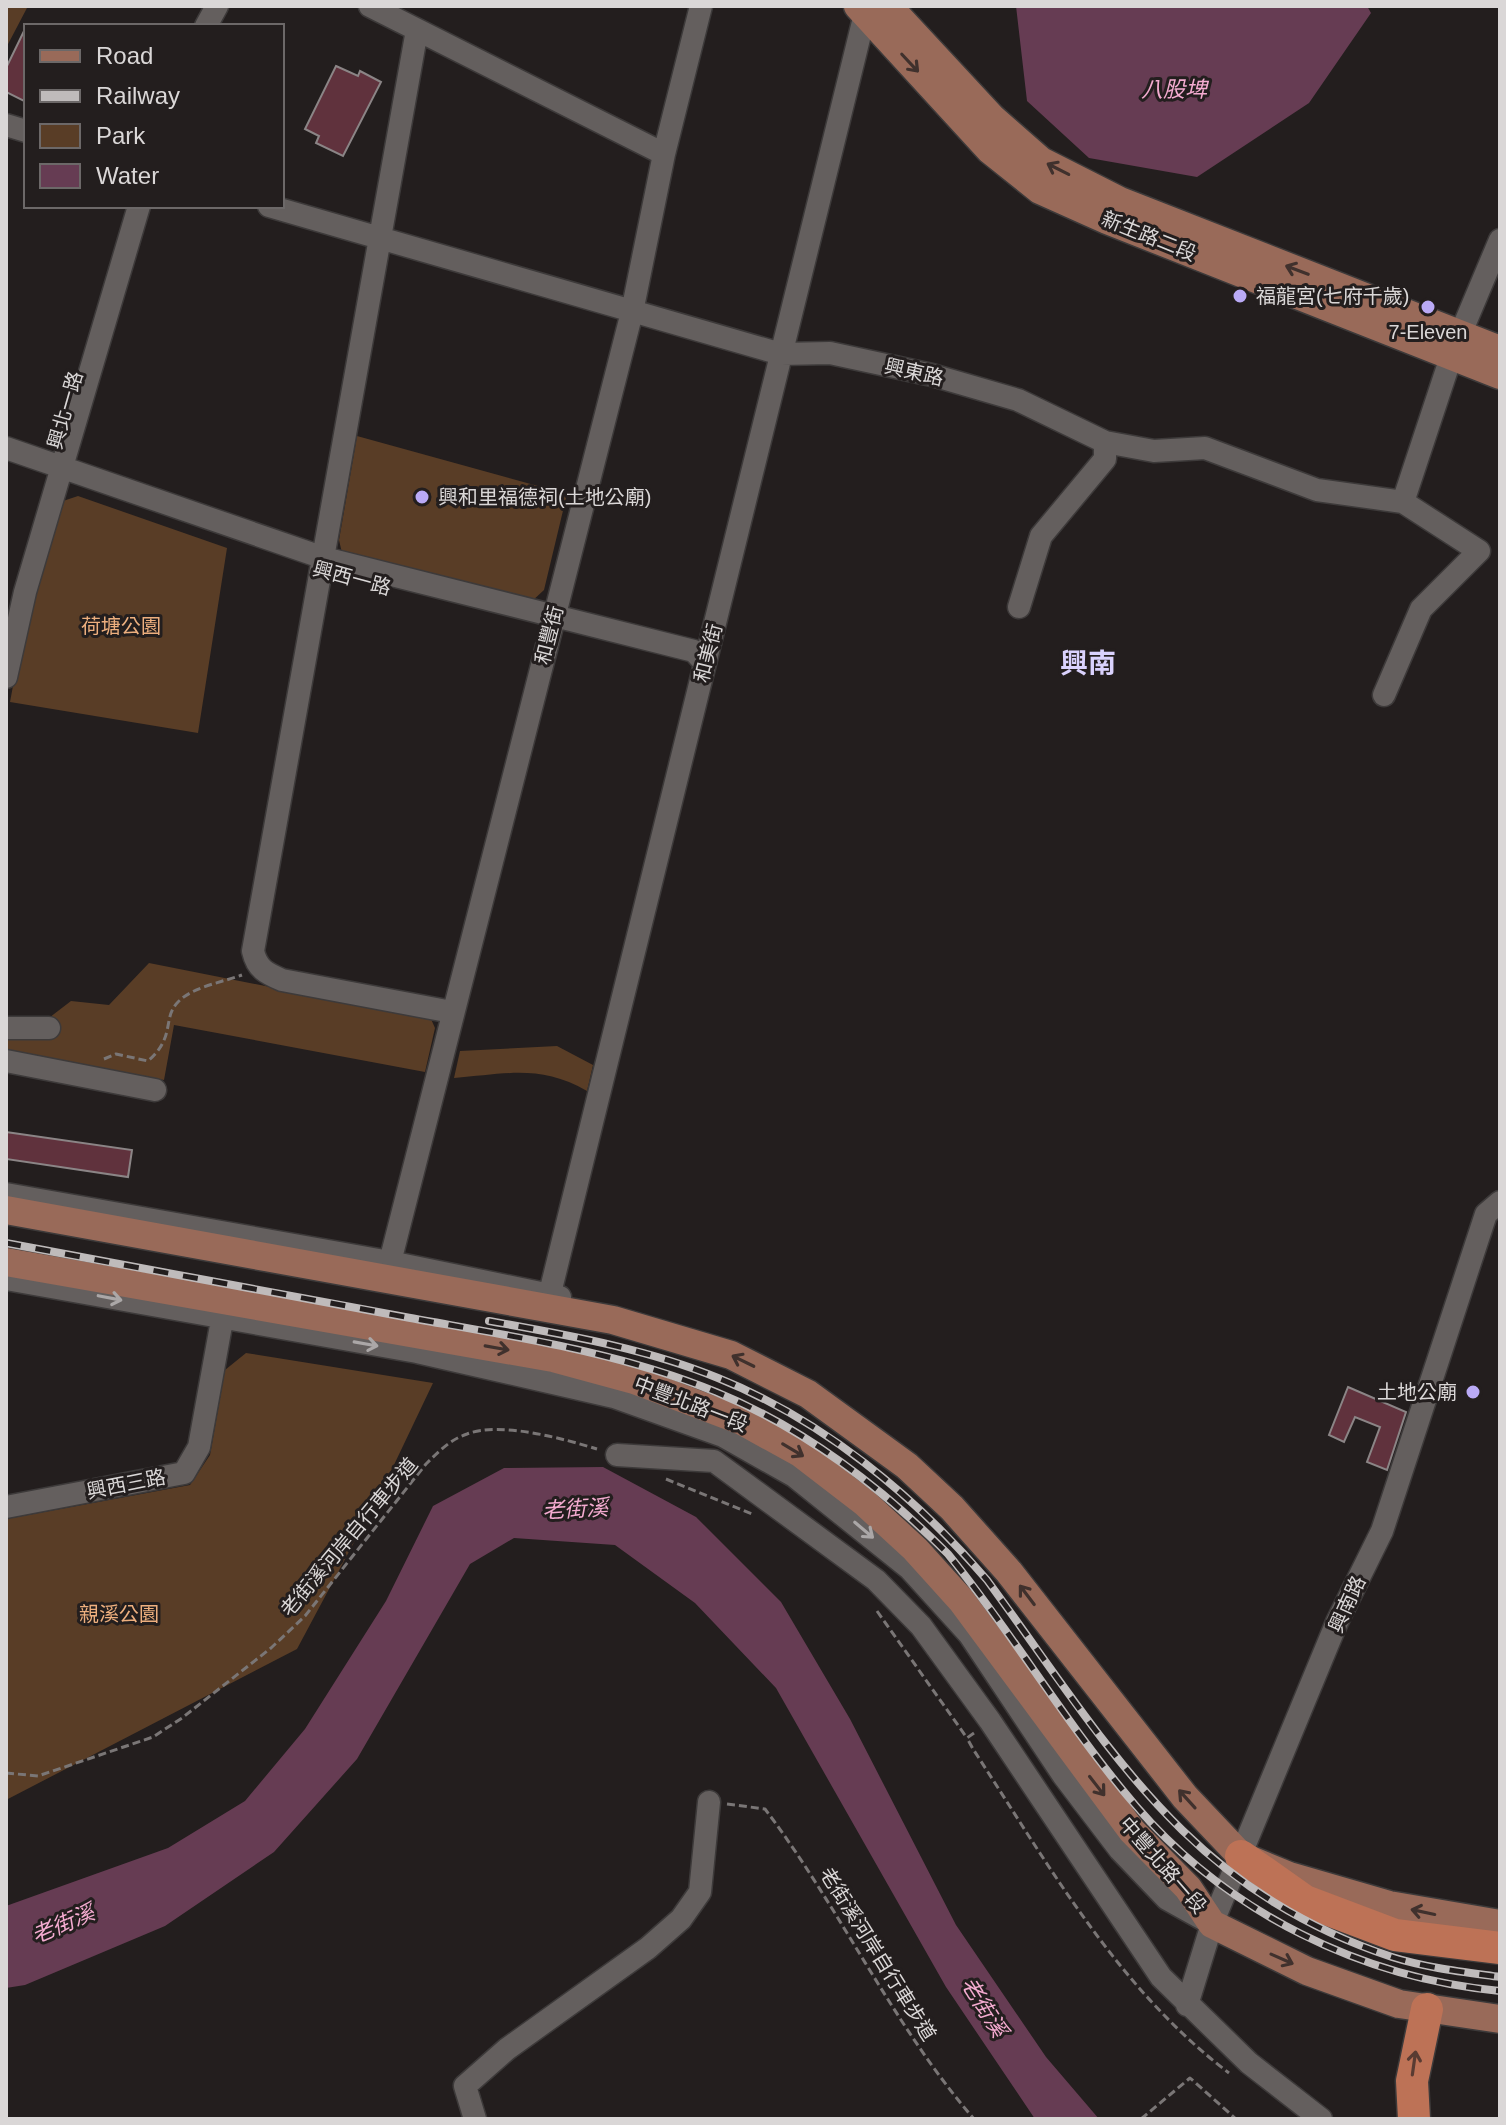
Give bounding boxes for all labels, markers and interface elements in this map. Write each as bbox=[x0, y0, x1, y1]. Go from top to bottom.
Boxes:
legend bbox=[24, 24, 284, 208]
text: Road bbox=[96, 42, 153, 69]
one-way arrow bbox=[901, 53, 919, 73]
water label: 八股埤 bbox=[1141, 77, 1210, 102]
text: Railway bbox=[96, 82, 180, 109]
text: Park bbox=[96, 122, 146, 149]
one-way arrow bbox=[1046, 161, 1070, 177]
text: Water bbox=[96, 162, 159, 189]
street label: 新生路二段 bbox=[1099, 207, 1199, 265]
one-way arrow bbox=[1285, 262, 1310, 276]
place label: 福龍宮(七府千歲) bbox=[1256, 285, 1409, 307]
marker: 福龍宮(七府千歲) bbox=[1231, 287, 1249, 305]
marker: 7-Eleven bbox=[1419, 298, 1437, 316]
place label: 7-Eleven bbox=[1389, 321, 1467, 343]
street label: 興東路 bbox=[882, 355, 946, 389]
street label: 興北一路 bbox=[43, 369, 87, 451]
place label: 興和里福德祠(土地公廟) bbox=[438, 486, 651, 508]
marker: 興和里福德祠(土地公廟) bbox=[413, 488, 431, 506]
street label: 興西一路 bbox=[311, 557, 393, 599]
street label: 和豐街 bbox=[531, 603, 567, 667]
park label: 荷塘公園 bbox=[81, 615, 161, 637]
street label: 和美街 bbox=[690, 621, 726, 685]
district label: 興南 bbox=[1060, 648, 1116, 679]
one-way arrow bbox=[97, 1292, 122, 1307]
one-way arrow bbox=[353, 1337, 378, 1352]
one-way arrow bbox=[483, 1342, 509, 1357]
one-way arrow bbox=[731, 1353, 755, 1368]
street label: 中豐北路一段 bbox=[631, 1372, 751, 1436]
place label: 土地公廟 bbox=[1377, 1381, 1457, 1403]
marker: 土地公廟 bbox=[1464, 1383, 1482, 1401]
one-way arrow bbox=[781, 1443, 804, 1459]
street label: 老街溪河岸自行車步道 bbox=[276, 1453, 422, 1621]
street label: 興西三路 bbox=[85, 1466, 167, 1502]
water label: 老街溪 bbox=[541, 1495, 612, 1523]
one-way arrow bbox=[854, 1521, 874, 1539]
street label: 興南路 bbox=[1324, 1572, 1370, 1636]
one-way arrow bbox=[1018, 1585, 1035, 1606]
park label: 親溪公園 bbox=[79, 1603, 159, 1625]
one-way arrow bbox=[1089, 1775, 1106, 1796]
one-way arrow bbox=[1179, 1790, 1197, 1810]
street label: 中豐北路一段 bbox=[1115, 1813, 1211, 1917]
street label: 老街溪河岸自行車步道 bbox=[816, 1863, 940, 2045]
water label: 老街溪 bbox=[28, 1898, 101, 1948]
one-way arrow bbox=[1411, 1904, 1436, 1919]
one-way arrow bbox=[1269, 1953, 1294, 1968]
water label: 老街溪 bbox=[956, 1972, 1014, 2044]
one-way arrow bbox=[1407, 2051, 1422, 2076]

